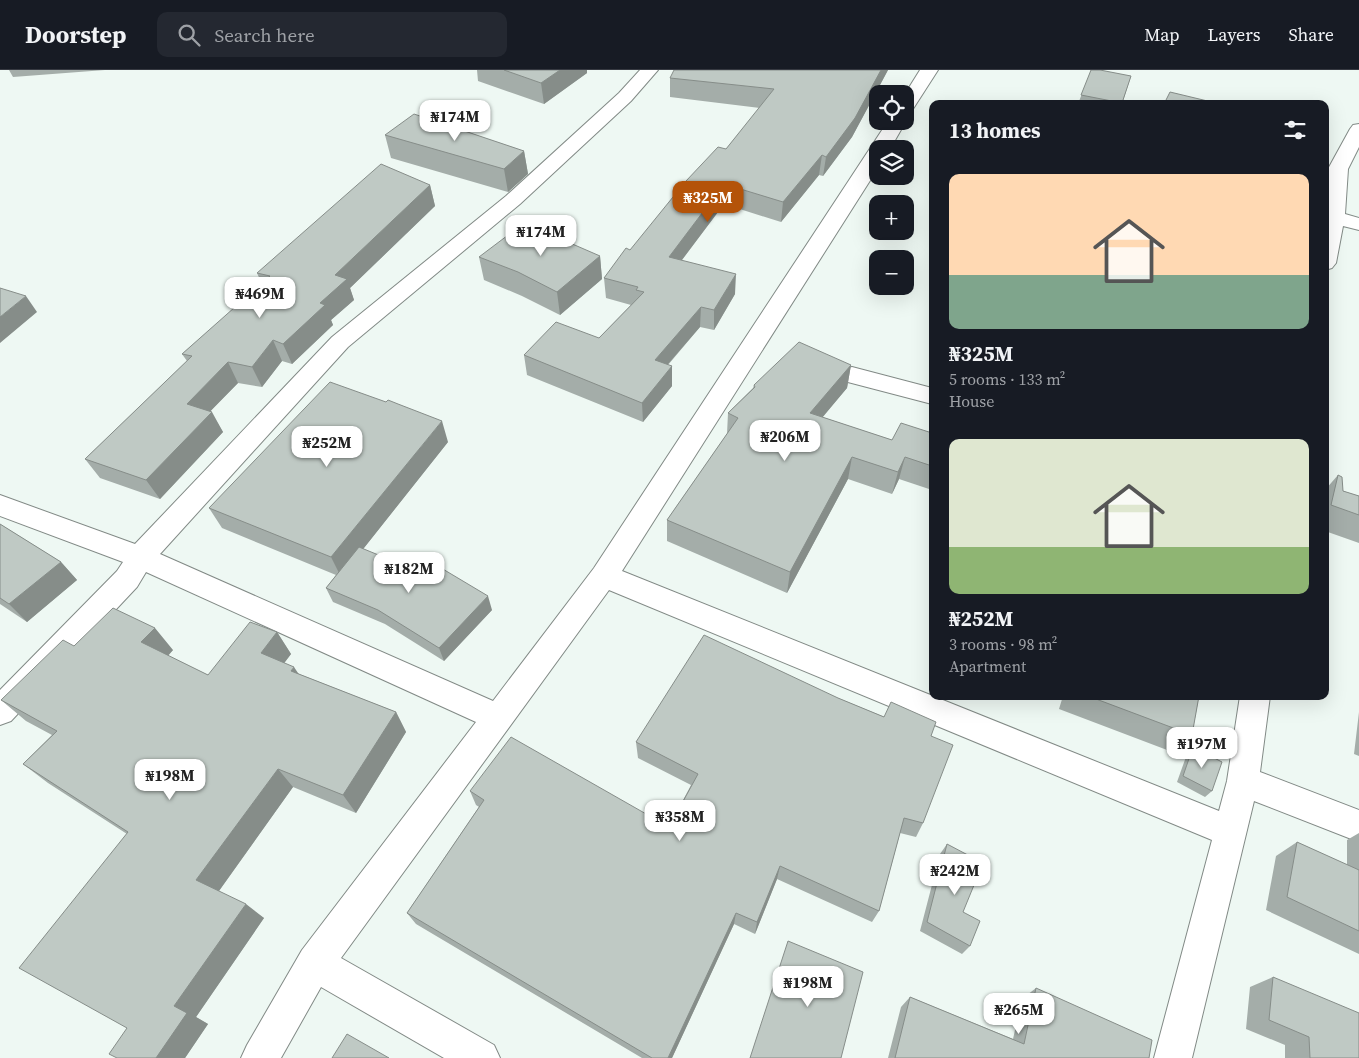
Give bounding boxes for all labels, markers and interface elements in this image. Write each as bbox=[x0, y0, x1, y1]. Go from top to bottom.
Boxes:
search box bbox=[157, 12, 507, 57]
text: Doorstep bbox=[25, 18, 127, 51]
icon: search bbox=[175, 21, 203, 49]
text: Search here bbox=[215, 22, 315, 48]
text: Map bbox=[1144, 22, 1179, 47]
text: Layers bbox=[1207, 22, 1260, 47]
text: Share bbox=[1288, 22, 1334, 47]
map controls bbox=[869, 85, 914, 295]
button: locate bbox=[869, 85, 914, 130]
pin: ₦174M bbox=[420, 100, 490, 142]
text: ₦174M bbox=[430, 105, 480, 127]
text: 13 homes bbox=[949, 116, 1041, 145]
icon: filters bbox=[1281, 116, 1309, 144]
button: layers bbox=[869, 140, 914, 185]
pin: ₦325M bbox=[673, 180, 743, 223]
text: ₦325M bbox=[683, 186, 733, 208]
button: + bbox=[869, 195, 914, 240]
icon: home bbox=[1084, 206, 1174, 296]
pin: ₦174M bbox=[506, 214, 576, 257]
text: ₦174M bbox=[516, 220, 566, 242]
button: − bbox=[869, 250, 914, 295]
pin: ₦469M bbox=[225, 276, 295, 319]
text: ₦469M bbox=[235, 282, 285, 304]
text: ₦325M bbox=[949, 339, 1013, 368]
text: 5 rooms · 133 m² bbox=[949, 368, 1065, 390]
text: House bbox=[949, 390, 994, 412]
pin: ₦206M bbox=[750, 420, 820, 462]
text: ₦206M bbox=[760, 425, 810, 447]
pin: ₦252M bbox=[292, 426, 362, 468]
text: ₦252M bbox=[302, 431, 352, 453]
icon: home bbox=[1084, 471, 1174, 561]
pin: ₦182M bbox=[374, 552, 444, 594]
text: ₦182M bbox=[384, 557, 434, 579]
text: ₦252M bbox=[949, 604, 1013, 633]
text: 3 rooms · 98 m² bbox=[949, 633, 1057, 655]
text: Apartment bbox=[949, 655, 1026, 677]
pin: ₦197M bbox=[1167, 726, 1237, 769]
text: ₦197M bbox=[1177, 732, 1227, 754]
pin: ₦198M bbox=[135, 758, 205, 801]
text: ₦198M bbox=[145, 764, 195, 786]
pin: ₦358M bbox=[645, 800, 715, 842]
text: ₦358M bbox=[655, 805, 705, 827]
pin: ₦242M bbox=[920, 854, 990, 896]
text: ₦242M bbox=[930, 859, 980, 881]
pin: ₦198M bbox=[773, 966, 843, 1008]
text: ₦198M bbox=[783, 971, 833, 993]
pin: ₦265M bbox=[984, 992, 1054, 1035]
text: ₦265M bbox=[994, 998, 1044, 1020]

